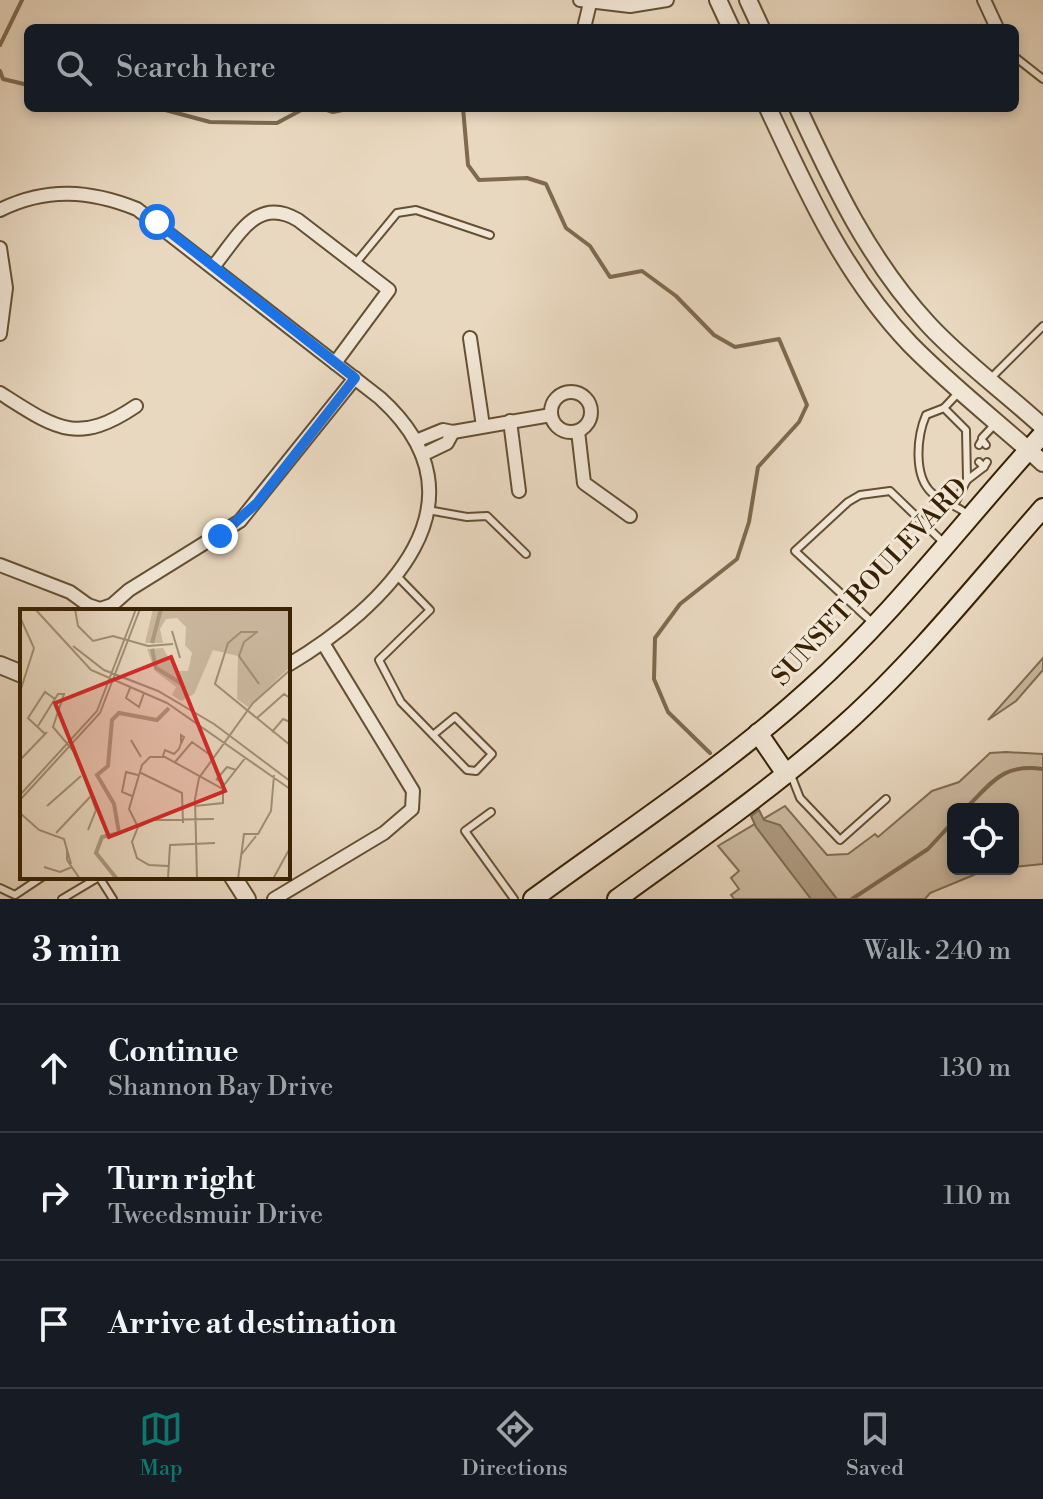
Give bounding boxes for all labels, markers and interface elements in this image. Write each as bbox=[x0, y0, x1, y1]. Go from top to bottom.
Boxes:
search box bbox=[24, 24, 1019, 112]
icon: search bbox=[52, 46, 96, 90]
text: Search here bbox=[116, 49, 276, 87]
route start bbox=[139, 204, 175, 240]
street label: SUNSET BOULEVARD bbox=[765, 471, 975, 693]
route end bbox=[202, 518, 238, 554]
inset map bbox=[20, 609, 290, 879]
map controls bbox=[947, 803, 1019, 875]
button: locate bbox=[947, 803, 1019, 875]
text: 3 min bbox=[32, 930, 121, 972]
text: Walk · 240 m bbox=[864, 935, 1011, 967]
text: Continue bbox=[108, 1033, 239, 1071]
icon: ahead bbox=[32, 1046, 76, 1090]
text: 130 m bbox=[940, 1052, 1011, 1084]
text: Shannon Bay Drive bbox=[108, 1071, 333, 1103]
text: Turn right bbox=[108, 1161, 255, 1199]
icon: right bbox=[32, 1174, 76, 1218]
text: 110 m bbox=[943, 1180, 1011, 1212]
text: Tweedsmuir Drive bbox=[108, 1199, 323, 1231]
icon: arrive bbox=[32, 1302, 76, 1346]
text: Arrive at destination bbox=[108, 1305, 397, 1343]
tab: Map bbox=[139, 1407, 183, 1482]
tab: Directions bbox=[462, 1407, 568, 1482]
tab: Saved bbox=[846, 1407, 904, 1482]

